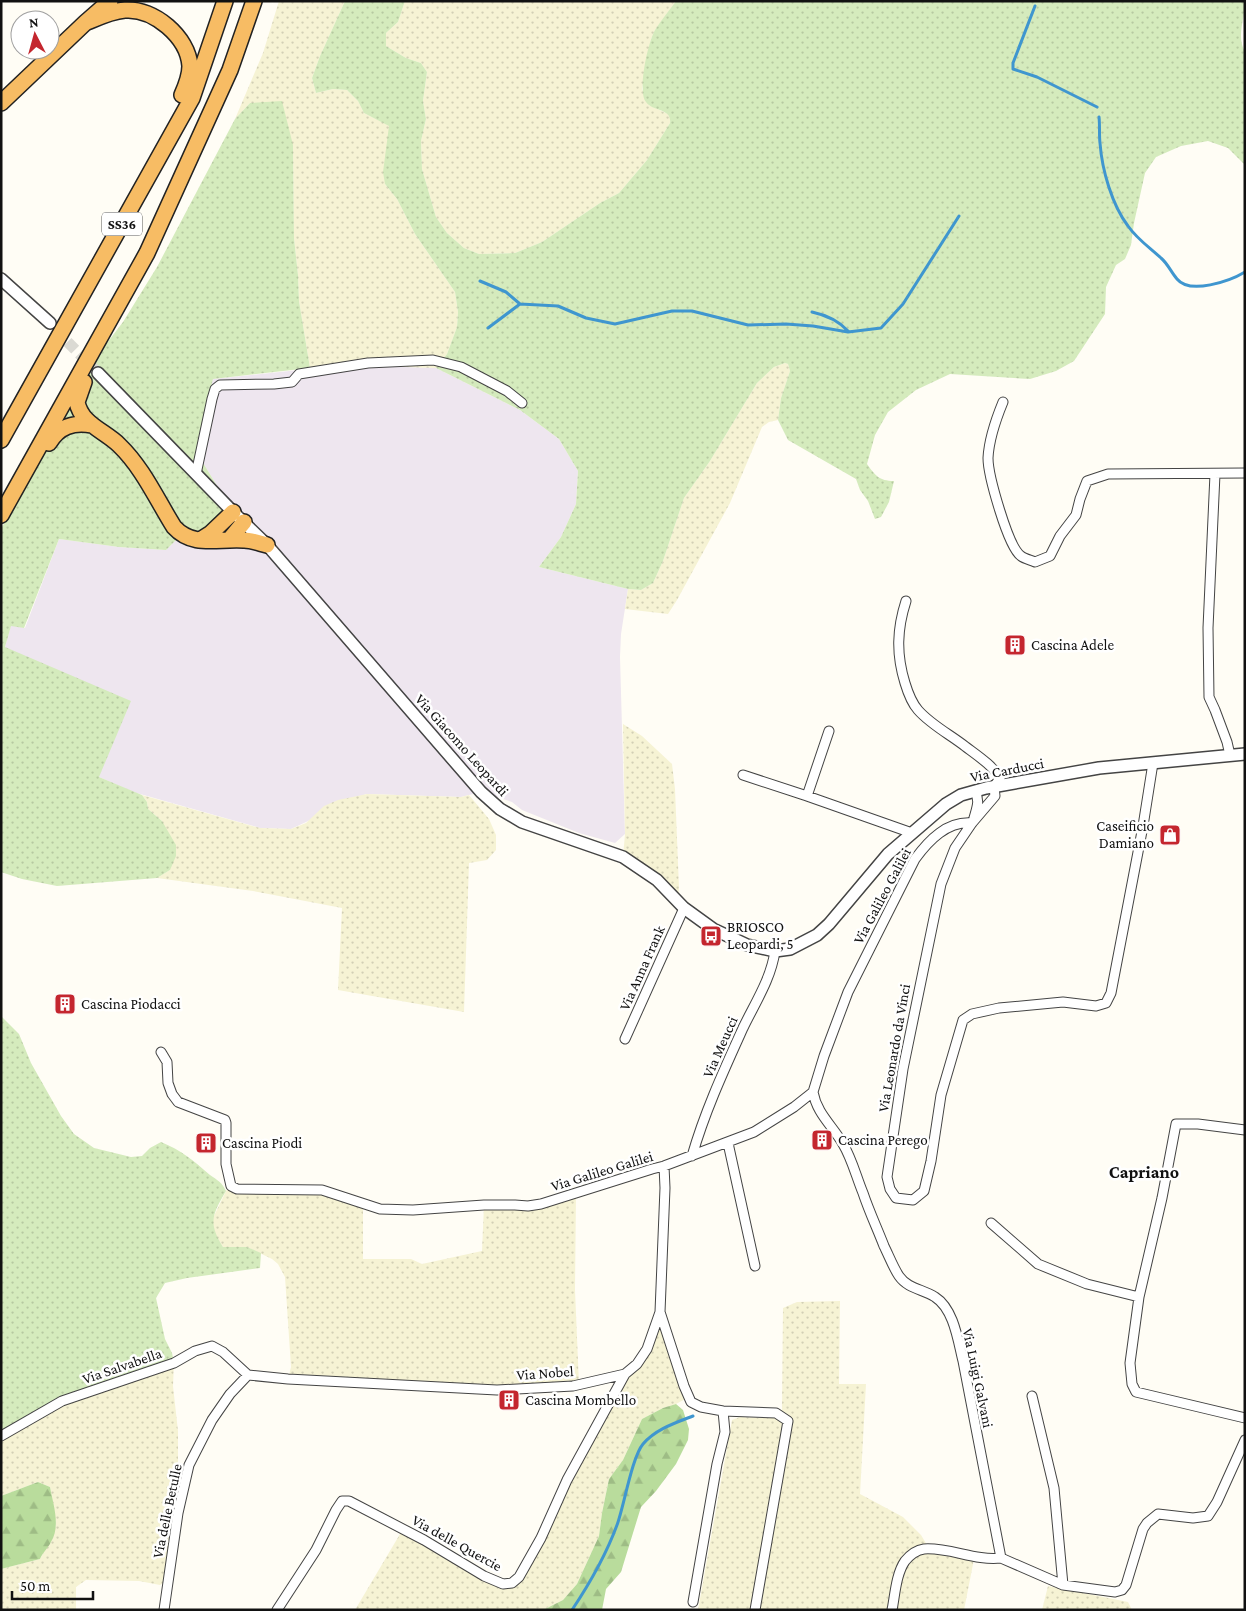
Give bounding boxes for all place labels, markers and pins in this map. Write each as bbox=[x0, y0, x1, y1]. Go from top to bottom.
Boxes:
building icon: Cascina Adele bbox=[1003, 633, 1027, 657]
place label: Cascina Adele bbox=[1031, 637, 1115, 653]
place label: Caseificio Damiano bbox=[1096, 818, 1154, 851]
shop icon: Caseificio Damiano bbox=[1158, 823, 1182, 847]
place label: BRIOSCO Leopardi, 5 bbox=[727, 919, 793, 953]
bus stop icon: BRIOSCO Leopardi, 5 bbox=[699, 924, 723, 948]
building icon: Cascina Piodacci bbox=[53, 992, 77, 1016]
place label: Cascina Piodacci bbox=[81, 996, 181, 1012]
building icon: Cascina Perego bbox=[810, 1128, 834, 1152]
building icon: Cascina Piodi bbox=[194, 1131, 218, 1155]
place label: Cascina Perego bbox=[838, 1132, 928, 1149]
place label: Cascina Piodi bbox=[222, 1135, 302, 1151]
building icon: Cascina Mombello bbox=[497, 1388, 521, 1412]
place label: Cascina Mombello bbox=[525, 1392, 636, 1408]

